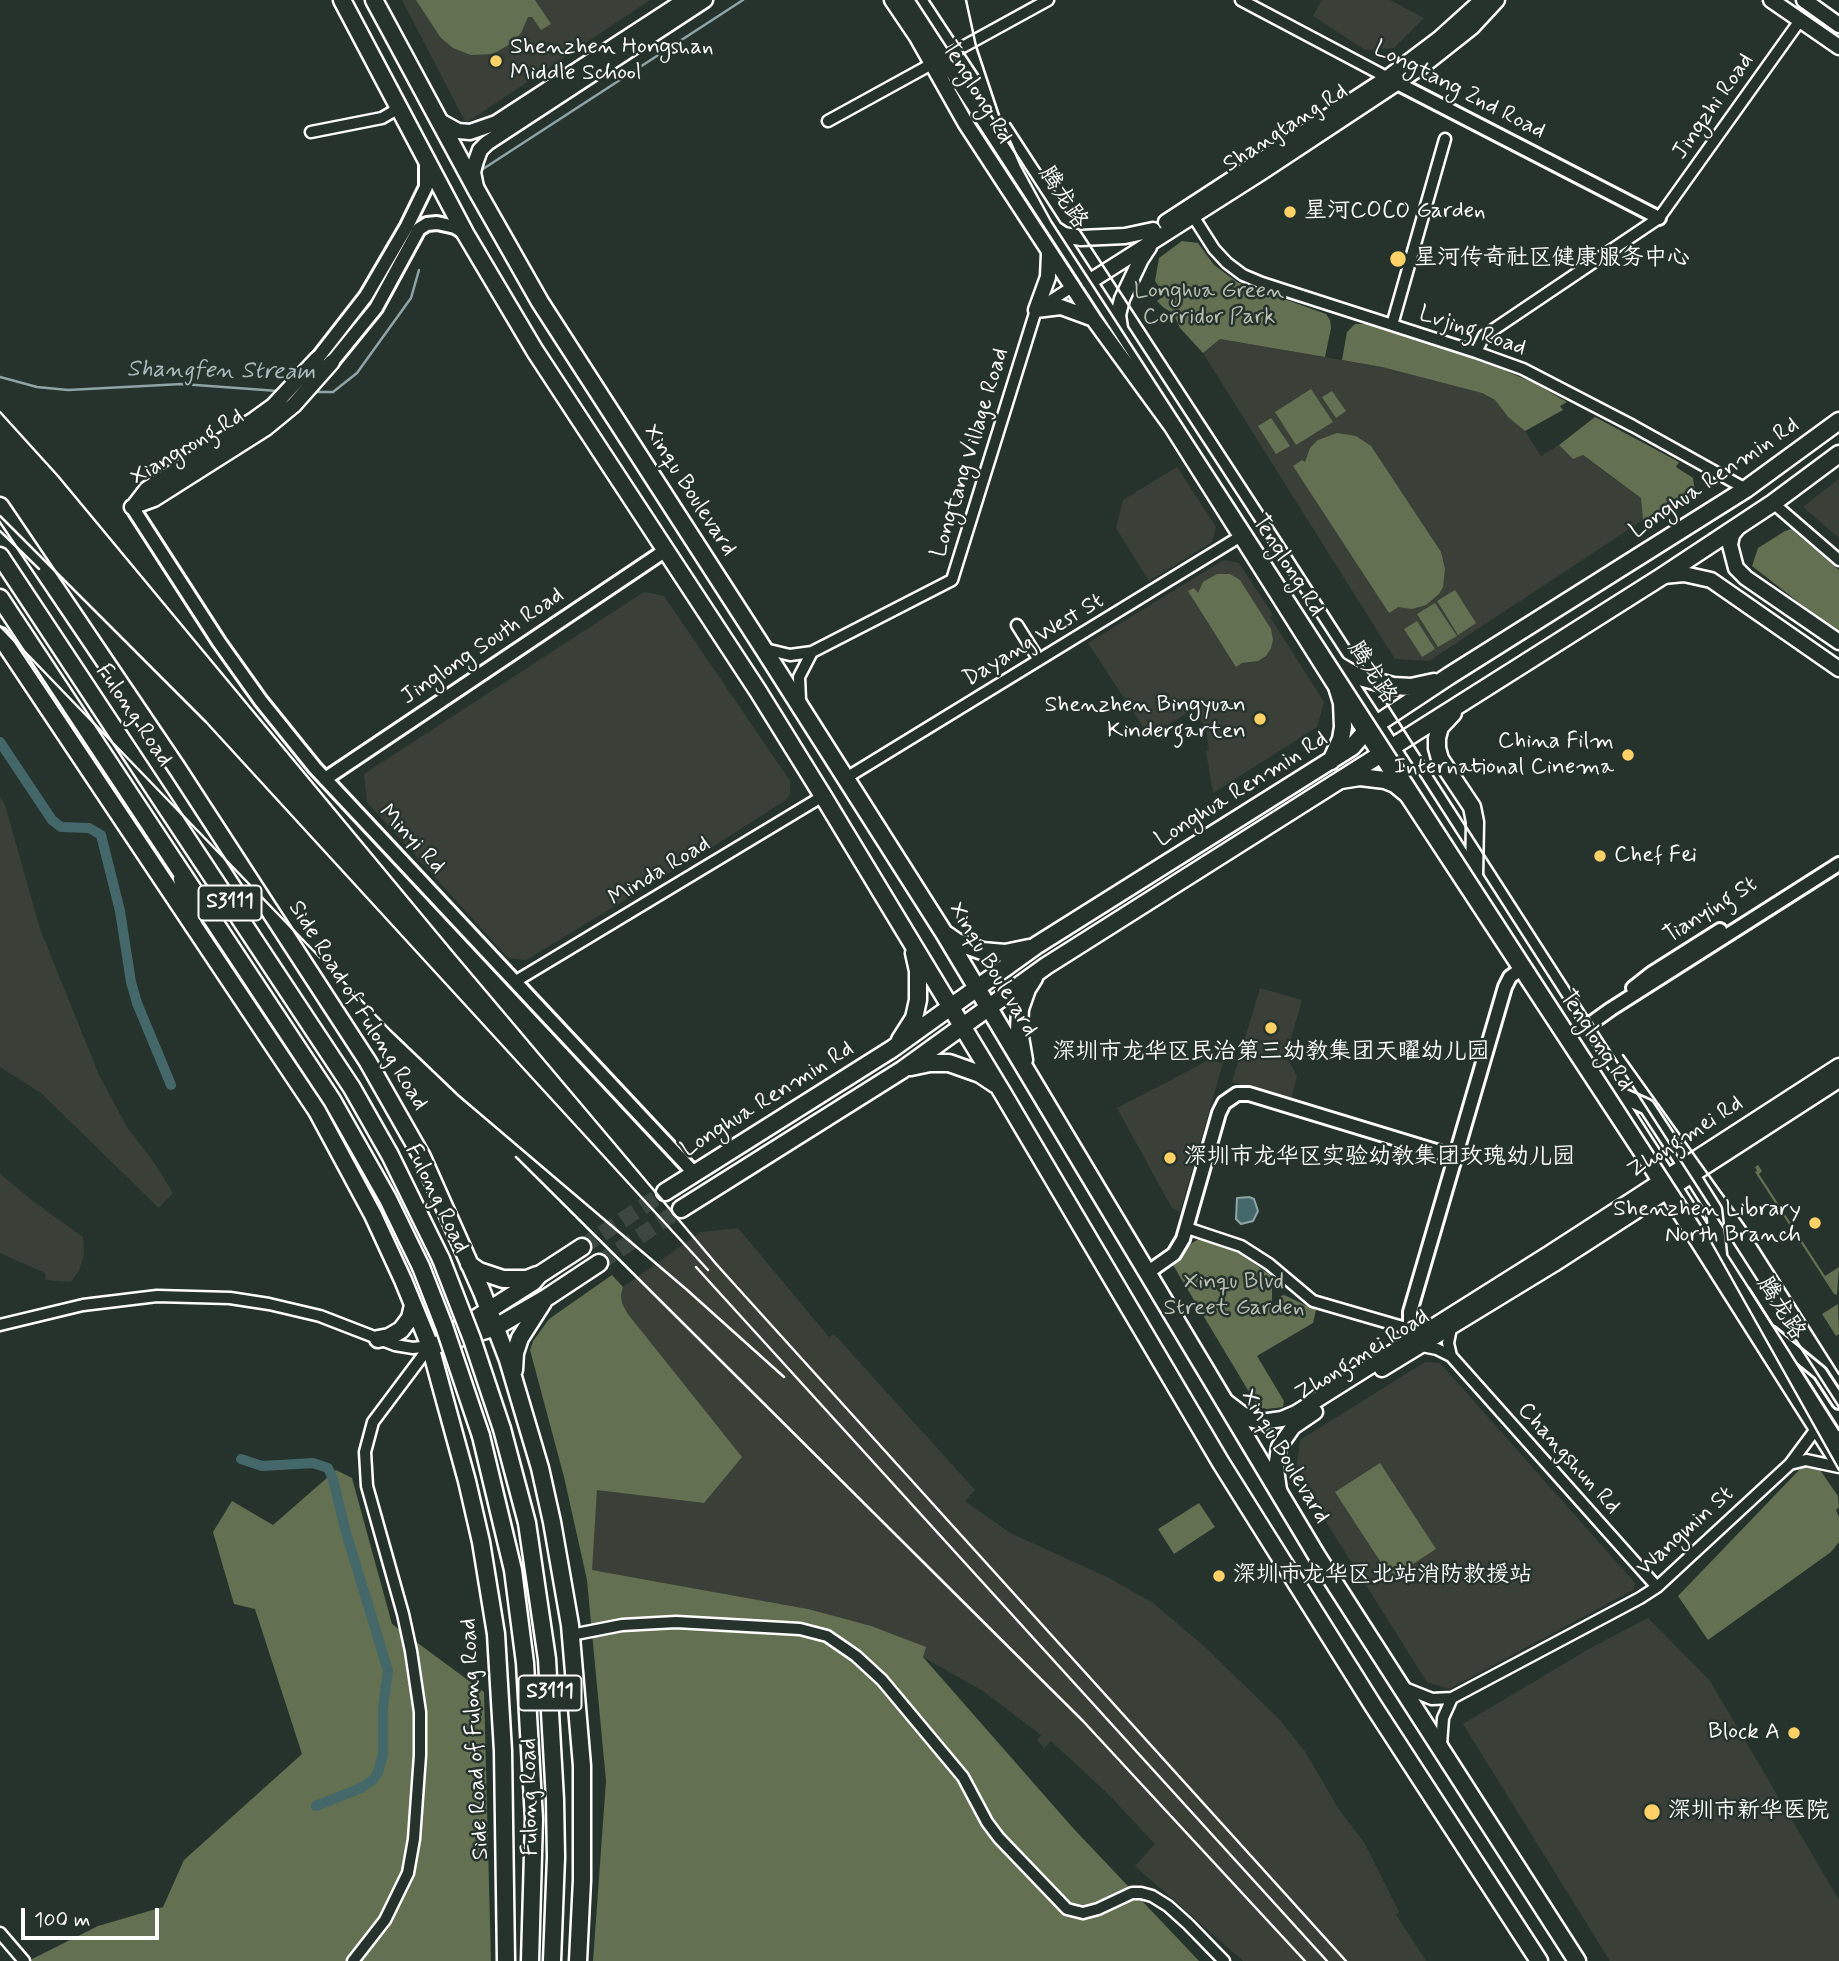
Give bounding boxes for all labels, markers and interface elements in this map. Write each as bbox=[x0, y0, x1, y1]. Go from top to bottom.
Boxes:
place label: Shenzhen Hongshan Middle School bbox=[510, 34, 714, 88]
street label: Longtang 2nd Road bbox=[1368, 36, 1550, 146]
street label: Tenglong Rd bbox=[935, 37, 1017, 149]
street label: Jingzhi Road bbox=[1667, 48, 1761, 166]
marker: Shenzhen Hongshan Middle School bbox=[488, 53, 504, 69]
street label: Shangtang Rd bbox=[1219, 78, 1353, 180]
street label: 腾龙路 bbox=[1032, 162, 1092, 234]
place label: 星河COCO Garden bbox=[1304, 198, 1486, 226]
marker: 星河COCO Garden bbox=[1282, 204, 1298, 220]
place label: 星河传奇社区健康服务中心 bbox=[1414, 245, 1690, 273]
marker: 星河传奇社区健康服务中心 bbox=[1388, 249, 1408, 269]
park label: Longhua Green Corridor Park bbox=[1134, 278, 1284, 332]
street label: Lvjing Road bbox=[1415, 301, 1529, 363]
street label: Longtang Village Road bbox=[926, 345, 1016, 561]
water label: Shangfen Stream bbox=[126, 356, 316, 388]
street label: Xiangrong Rd bbox=[127, 404, 249, 492]
street label: Longhua Renmin Rd bbox=[1625, 412, 1805, 546]
street label: Xinqu Boulevard bbox=[636, 420, 742, 562]
street label: Tenglong Rd bbox=[1245, 510, 1329, 622]
street label: Jinglong South Road bbox=[396, 582, 570, 712]
street label: Dayang West St bbox=[959, 588, 1109, 694]
street label: 腾龙路 bbox=[1341, 637, 1401, 709]
street label: Fulong Road bbox=[89, 659, 177, 773]
place label: Shenzhen Bingyuan Kindergarten bbox=[1045, 692, 1246, 746]
marker: Shenzhen Bingyuan Kindergarten bbox=[1252, 711, 1268, 727]
street label: Longhua Renmin Rd bbox=[1151, 726, 1333, 854]
place label: China Film International Cinema bbox=[1394, 728, 1614, 782]
marker: China Film International Cinema bbox=[1620, 747, 1636, 763]
street label: Minyi Rd bbox=[372, 800, 450, 880]
street label: Minda Road bbox=[604, 831, 716, 913]
place label: Chef Fei bbox=[1614, 842, 1697, 870]
marker: Chef Fei bbox=[1592, 848, 1608, 864]
street label: Tianying St bbox=[1659, 871, 1763, 951]
road number: S3111 bbox=[198, 886, 262, 920]
street label: Side Road of Fulong Road bbox=[281, 896, 433, 1116]
street label: Xinqu Boulevard bbox=[941, 898, 1043, 1042]
street label: Tenglong Rd bbox=[1552, 985, 1638, 1097]
marker: 深圳市龙华区民治第三幼教集团天曜幼儿园 bbox=[1263, 1020, 1279, 1036]
street label: Longhua Renmin Rd bbox=[677, 1036, 859, 1164]
place label: 深圳市龙华区民治第三幼教集团天曜幼儿园 bbox=[1053, 1039, 1489, 1067]
street label: Zhongmei Rd bbox=[1623, 1091, 1749, 1185]
street label: Fulong Road bbox=[398, 1140, 474, 1258]
place label: 深圳市龙华区实验幼教集团玫瑰幼儿园 bbox=[1184, 1144, 1575, 1172]
marker: 深圳市龙华区实验幼教集团玫瑰幼儿园 bbox=[1162, 1150, 1178, 1166]
place label: Shenzhen Library North Branch bbox=[1613, 1196, 1801, 1250]
marker: Shenzhen Library North Branch bbox=[1807, 1215, 1823, 1231]
park label: Xinqu Blvd Street Garden bbox=[1163, 1269, 1305, 1323]
street label: 腾龙路 bbox=[1750, 1272, 1810, 1346]
street label: Zhongmei Road bbox=[1291, 1304, 1435, 1408]
street label: Xinqu Boulevard bbox=[1233, 1385, 1335, 1529]
street label: Changshun Rd bbox=[1511, 1397, 1625, 1521]
street label: Wangmin St bbox=[1632, 1481, 1740, 1583]
place label: 深圳市龙华区北站消防救援站 bbox=[1233, 1562, 1532, 1590]
marker: 深圳市龙华区北站消防救援站 bbox=[1211, 1568, 1227, 1584]
street label: Side Road of Fulong Road bbox=[456, 1617, 496, 1861]
road number: S3111 bbox=[518, 1676, 582, 1710]
place label: Block A bbox=[1708, 1719, 1780, 1747]
marker: Block A bbox=[1786, 1725, 1802, 1741]
street label: Fulong Road bbox=[516, 1738, 546, 1856]
place label: 深圳市新华医院 bbox=[1668, 1798, 1829, 1826]
marker: 深圳市新华医院 bbox=[1642, 1802, 1662, 1822]
scale bar bbox=[24, 1895, 163, 1939]
text: 100 m bbox=[34, 1906, 90, 1934]

